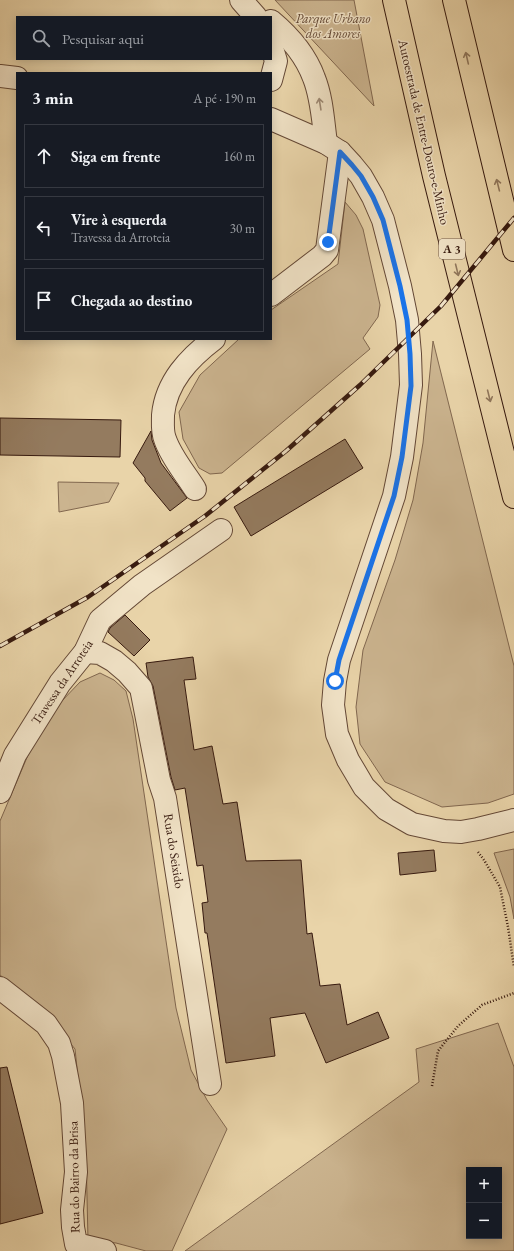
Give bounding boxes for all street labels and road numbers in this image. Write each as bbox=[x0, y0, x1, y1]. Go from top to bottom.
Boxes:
street label: Autoestrada de Entre-Douro-e-Minho bbox=[394, 37, 454, 227]
road number: A 3 bbox=[439, 239, 465, 259]
street label: Travessa da Arroteia bbox=[27, 635, 97, 728]
street label: Rua do Seixido bbox=[160, 812, 188, 890]
street label: Rua do Bairro da Brisa bbox=[65, 1120, 83, 1233]

